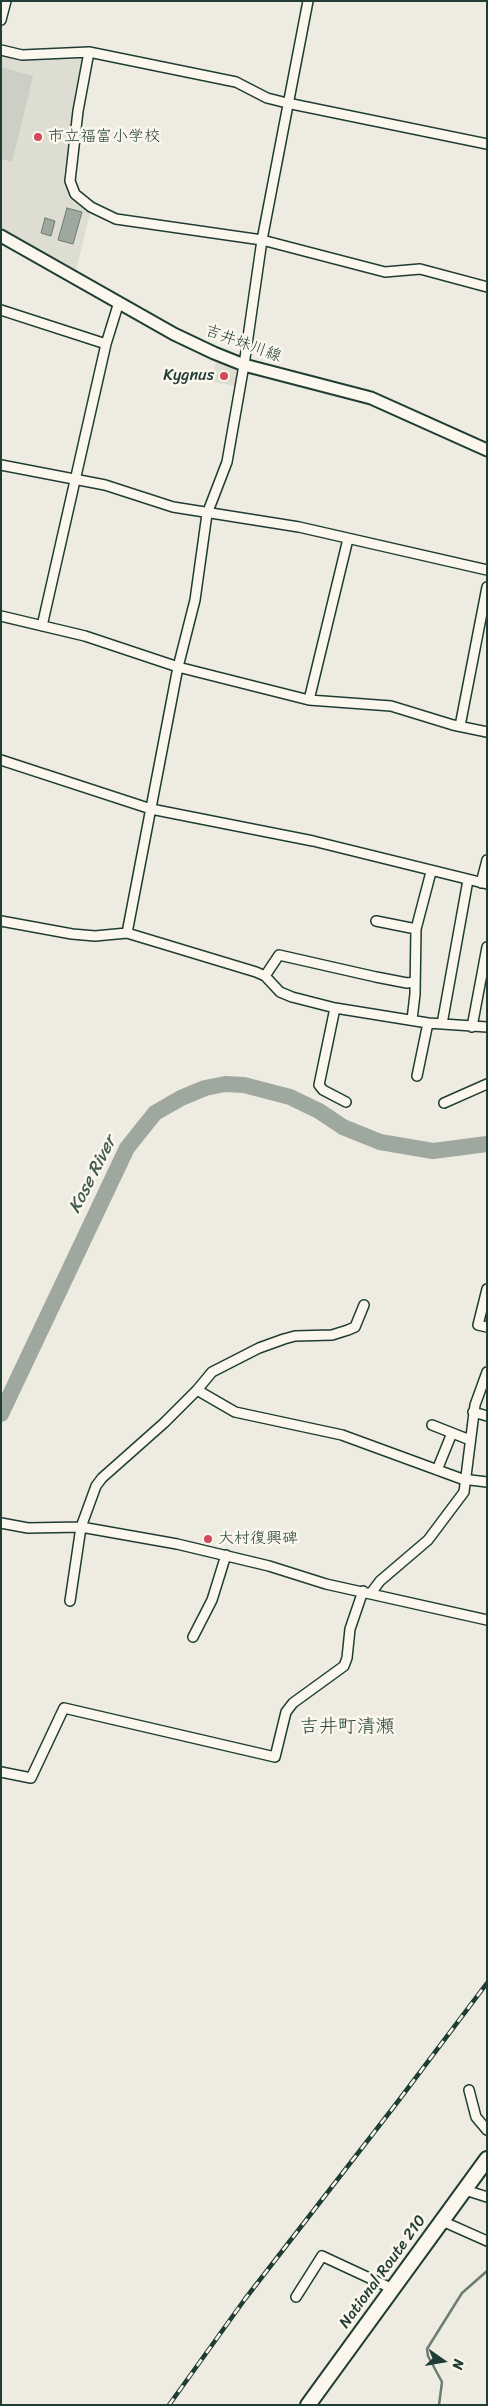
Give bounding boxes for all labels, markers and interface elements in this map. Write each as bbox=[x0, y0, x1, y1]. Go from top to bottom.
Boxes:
place label: 市立福富小学校 bbox=[48, 127, 160, 147]
marker: 市立福富小学校 bbox=[32, 131, 44, 143]
street label: 吉井妹川線 bbox=[202, 321, 284, 367]
place label: Kygnus bbox=[163, 366, 214, 386]
marker: Kygnus bbox=[218, 370, 230, 382]
water label: Kose River bbox=[64, 1133, 122, 1217]
place label: 大村復興碑 bbox=[218, 1529, 298, 1549]
marker: 大村復興碑 bbox=[202, 1533, 214, 1545]
district label: 吉井町清瀬 bbox=[300, 1716, 394, 1738]
street label: National Route 210 bbox=[335, 2212, 431, 2332]
north arrow bbox=[418, 2336, 468, 2386]
text: N bbox=[445, 2357, 471, 2372]

